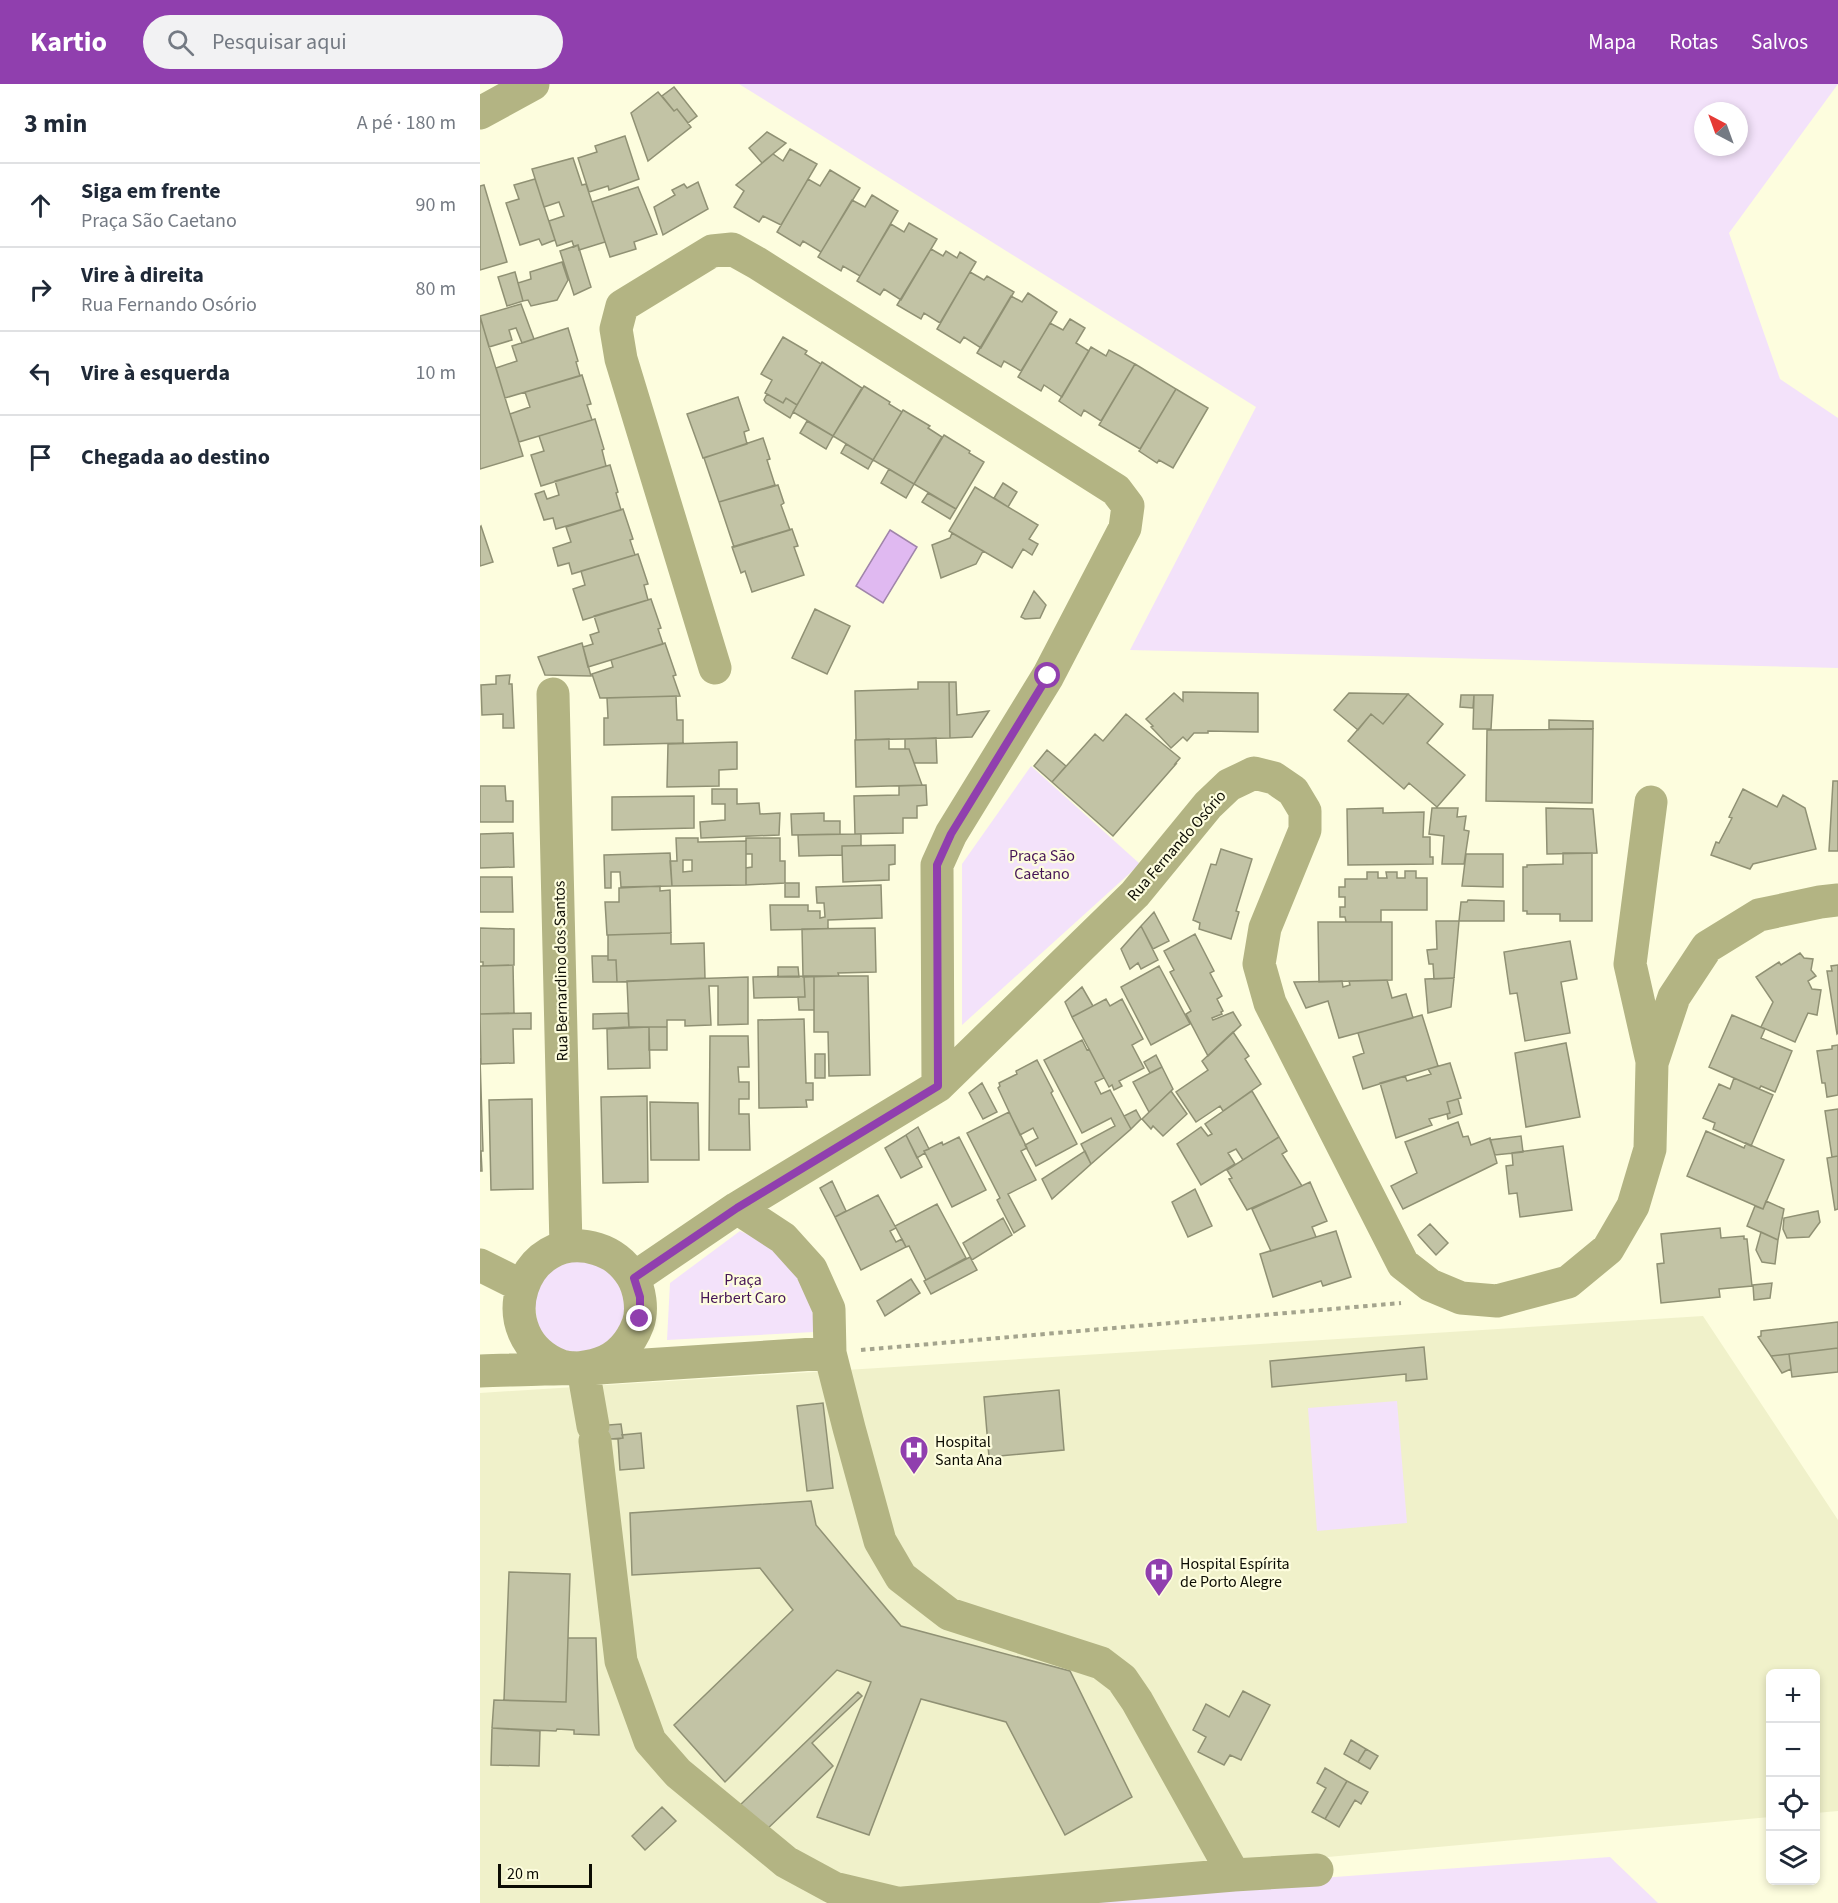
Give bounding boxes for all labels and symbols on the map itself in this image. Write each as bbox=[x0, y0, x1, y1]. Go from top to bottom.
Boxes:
north arrow bbox=[1694, 102, 1748, 156]
route start bbox=[1034, 662, 1060, 688]
street label: Rua Fernando Osório bbox=[1122, 785, 1231, 906]
park label: Praça São Caetano bbox=[1009, 845, 1075, 885]
street label: Rua Bernardino dos Santos bbox=[548, 880, 574, 1062]
park label: Praça Herbert Caro bbox=[700, 1269, 786, 1309]
route end bbox=[626, 1305, 652, 1331]
place label: Hospital Santa Ana bbox=[935, 1431, 1002, 1471]
hospital icon: Hospital Santa Ana bbox=[898, 1434, 930, 1476]
place label: Hospital Espírita de Porto Alegre bbox=[1180, 1553, 1290, 1593]
hospital icon: Hospital Espírita de Porto Alegre bbox=[1143, 1556, 1175, 1598]
scale bar bbox=[498, 1861, 592, 1888]

